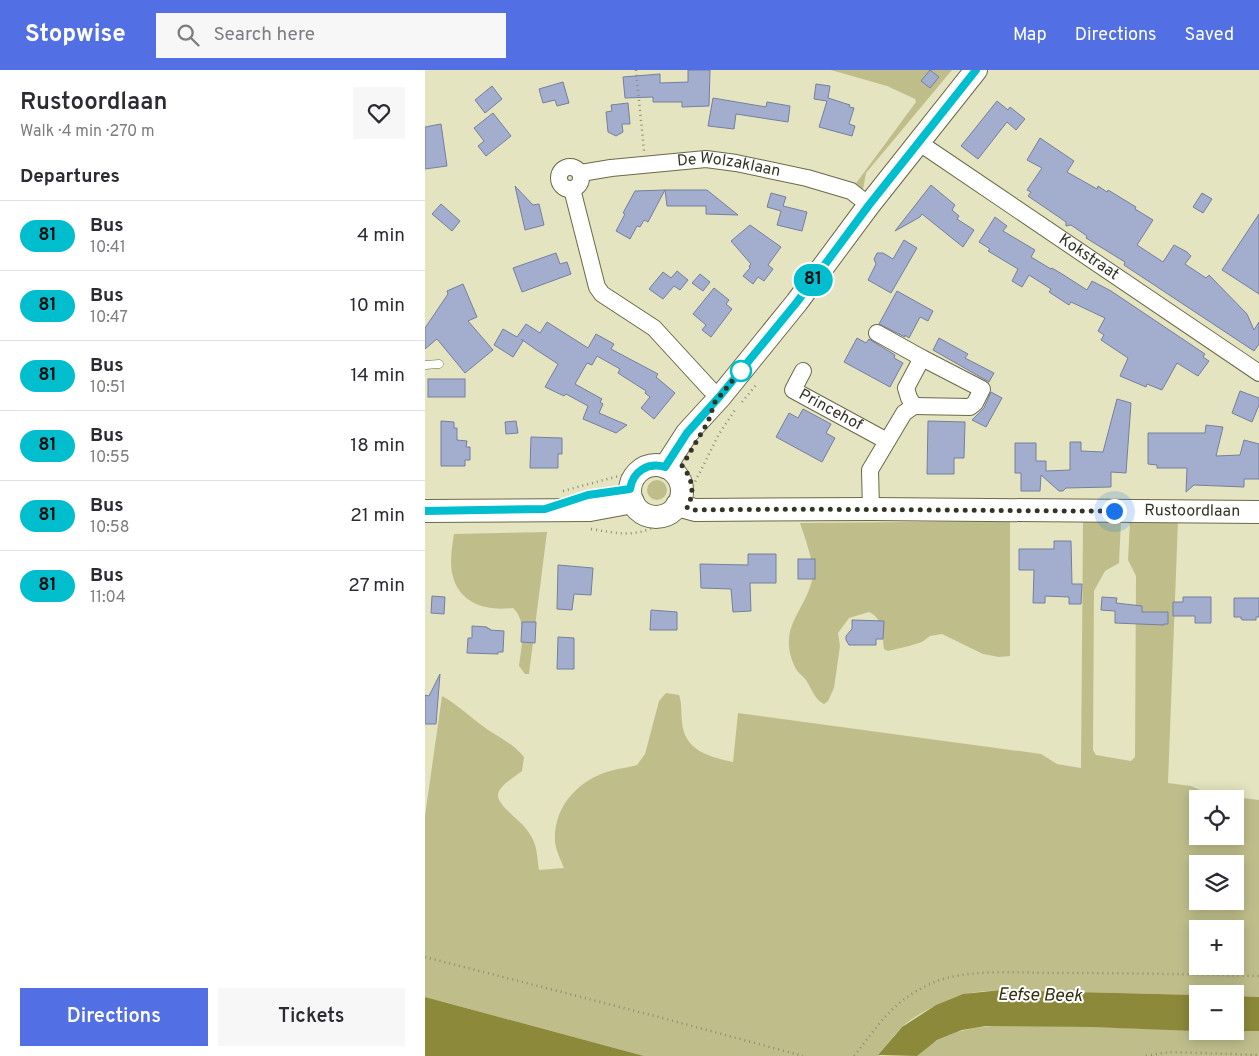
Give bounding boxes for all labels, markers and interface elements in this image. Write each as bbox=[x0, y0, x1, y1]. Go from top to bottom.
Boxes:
search box bbox=[156, 13, 506, 58]
text: Stopwise bbox=[25, 20, 126, 50]
icon: search bbox=[174, 21, 202, 49]
text: Search here bbox=[214, 23, 315, 47]
text: Map bbox=[1013, 24, 1047, 47]
text: Directions bbox=[1075, 24, 1157, 47]
text: Saved bbox=[1185, 24, 1234, 47]
button: heart bbox=[353, 87, 405, 139]
text: Rustoordlaan bbox=[20, 88, 168, 118]
text: Walk · 4 min · 270 m bbox=[20, 122, 155, 142]
street label: De Wolzaklaan bbox=[676, 148, 782, 182]
text: Departures bbox=[20, 165, 120, 189]
text: Bus bbox=[90, 214, 124, 238]
text: 81 bbox=[38, 224, 57, 247]
text: 4 min bbox=[357, 224, 405, 248]
street label: Kokstraat bbox=[1054, 230, 1123, 285]
text: 10:41 bbox=[90, 238, 126, 258]
line badge: 81 bbox=[791, 264, 835, 296]
text: 81 bbox=[804, 268, 822, 291]
text: Bus bbox=[90, 284, 124, 308]
text: 81 bbox=[38, 294, 57, 317]
text: 10 min bbox=[350, 294, 405, 318]
text: 10:47 bbox=[90, 308, 128, 328]
text: Bus bbox=[90, 354, 124, 378]
unlabelled marker bbox=[730, 360, 752, 382]
text: 81 bbox=[38, 364, 57, 387]
text: 14 min bbox=[350, 364, 405, 388]
text: 10:51 bbox=[90, 378, 126, 398]
street label: Princehof bbox=[795, 385, 866, 436]
text: Bus bbox=[90, 424, 124, 448]
text: 81 bbox=[38, 434, 57, 457]
text: 18 min bbox=[350, 434, 405, 458]
text: 10:55 bbox=[90, 448, 130, 468]
text: Bus bbox=[90, 494, 124, 518]
your location bbox=[1102, 499, 1127, 524]
street label: Rustoordlaan bbox=[1144, 501, 1240, 522]
text: 81 bbox=[38, 504, 57, 527]
text: 21 min bbox=[350, 504, 405, 528]
text: 10:58 bbox=[90, 518, 130, 538]
text: Bus bbox=[90, 564, 124, 588]
text: 81 bbox=[38, 574, 57, 597]
text: 27 min bbox=[348, 574, 405, 598]
text: 11:04 bbox=[90, 588, 126, 608]
map controls bbox=[1189, 790, 1244, 1040]
button: locate bbox=[1189, 790, 1244, 845]
button: layers bbox=[1189, 855, 1244, 910]
button: + bbox=[1189, 920, 1244, 975]
water label: Eefse Beek bbox=[997, 984, 1084, 1008]
button: − bbox=[1189, 985, 1244, 1040]
button: Directions bbox=[20, 988, 208, 1046]
button: Tickets bbox=[218, 988, 405, 1046]

